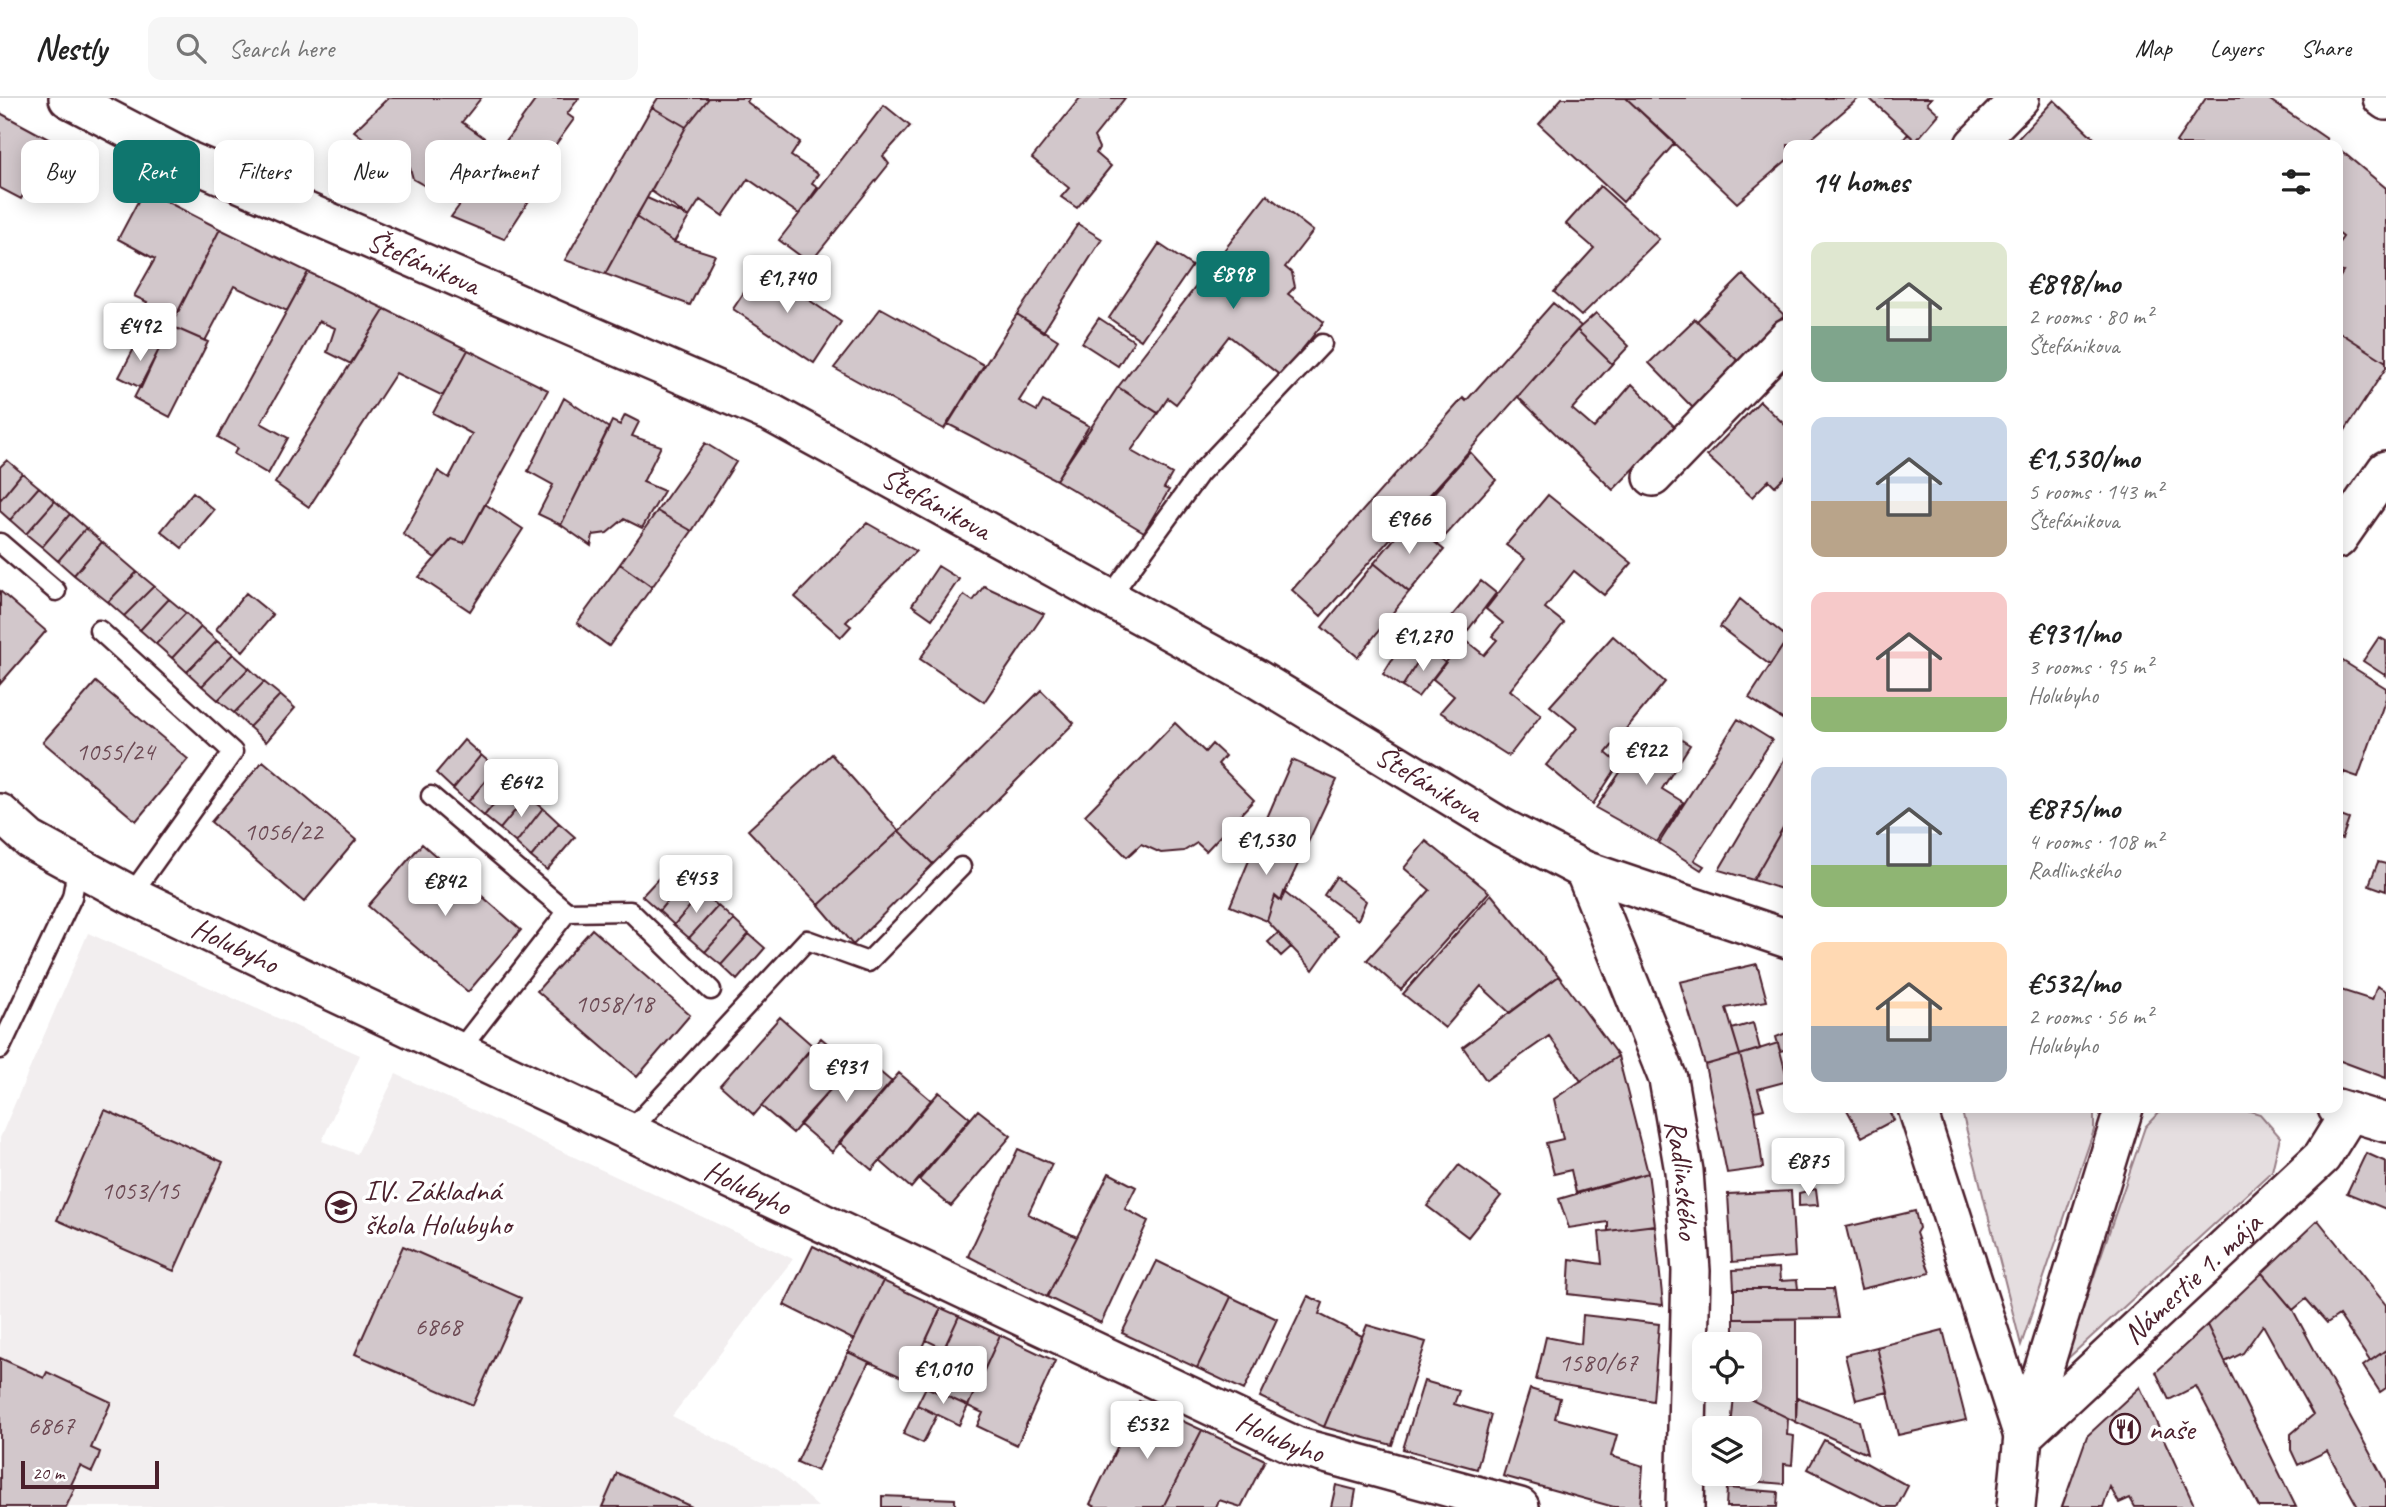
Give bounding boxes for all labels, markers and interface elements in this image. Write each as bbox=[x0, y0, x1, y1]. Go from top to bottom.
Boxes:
search box bbox=[148, 17, 638, 80]
text: Nestly bbox=[35, 27, 106, 69]
icon: search bbox=[172, 29, 210, 67]
text: Search here bbox=[228, 32, 334, 65]
text: Map bbox=[2135, 33, 2172, 63]
text: Layers bbox=[2210, 33, 2263, 63]
text: Share bbox=[2301, 33, 2351, 63]
chip: Buy bbox=[21, 140, 99, 203]
chip: Rent bbox=[113, 140, 200, 203]
chip: Filters bbox=[214, 140, 314, 203]
chip: New bbox=[328, 140, 411, 203]
chip: Apartment bbox=[425, 140, 561, 203]
text: 14 homes bbox=[1811, 163, 1909, 201]
icon: filters bbox=[2277, 163, 2315, 201]
street label: Štefánikova bbox=[361, 221, 488, 305]
pin: €898 bbox=[1192, 252, 1274, 311]
pin: €1,740 bbox=[730, 256, 844, 315]
text: €898 bbox=[1212, 259, 1254, 288]
text: €1,740 bbox=[759, 263, 815, 292]
text: €898/mo bbox=[2028, 264, 2120, 302]
icon: home bbox=[1867, 270, 1951, 354]
text: 2 rooms · 80 m² bbox=[2028, 302, 2152, 331]
pin: €492 bbox=[99, 303, 181, 363]
text: €492 bbox=[119, 311, 161, 340]
text: Štefánikova bbox=[2028, 331, 2119, 360]
text: €1,530/mo bbox=[2028, 439, 2139, 477]
icon: home bbox=[1867, 445, 1951, 529]
street label: Štefánikova bbox=[875, 458, 1000, 550]
text: 5 rooms · 143 m² bbox=[2028, 477, 2163, 506]
pin: €966 bbox=[1368, 496, 1450, 556]
text: €966 bbox=[1388, 504, 1430, 533]
text: Štefánikova bbox=[2028, 506, 2119, 535]
pin: €1,270 bbox=[1366, 614, 1480, 673]
text: €931/mo bbox=[2028, 614, 2120, 652]
icon: home bbox=[1867, 620, 1951, 704]
text: €1,270 bbox=[1395, 621, 1451, 650]
text: 3 rooms · 95 m² bbox=[2028, 652, 2152, 681]
text: Holubyho bbox=[2028, 681, 2098, 710]
pin: €922 bbox=[1605, 728, 1687, 787]
house number: 1055/24 bbox=[76, 735, 157, 768]
text: €922 bbox=[1625, 735, 1667, 764]
street label: Štefánikova bbox=[1368, 736, 1492, 832]
pin: €642 bbox=[480, 760, 562, 819]
text: €642 bbox=[500, 767, 542, 796]
text: €875/mo bbox=[2028, 789, 2120, 827]
icon: home bbox=[1867, 795, 1951, 879]
house number: 1056/22 bbox=[244, 815, 325, 848]
pin: €1,530 bbox=[1209, 818, 1323, 877]
text: €1,530 bbox=[1238, 825, 1294, 854]
text: 4 rooms · 108 m² bbox=[2028, 827, 2163, 856]
pin: €453 bbox=[655, 856, 737, 915]
text: Radlinského bbox=[2028, 856, 2120, 885]
pin: €842 bbox=[404, 858, 486, 918]
text: €453 bbox=[675, 863, 717, 892]
text: €842 bbox=[424, 866, 466, 895]
street label: Holubyho bbox=[186, 908, 286, 983]
text: €532/mo bbox=[2028, 964, 2120, 1002]
icon: home bbox=[1867, 970, 1951, 1054]
house number: 1058/18 bbox=[575, 987, 656, 1020]
text: 2 rooms · 56 m² bbox=[2028, 1002, 2152, 1031]
text: Holubyho bbox=[2028, 1031, 2098, 1060]
pin: €931 bbox=[805, 1044, 887, 1104]
text: €931 bbox=[825, 1052, 867, 1081]
street label: Radlinského bbox=[1656, 1117, 1708, 1242]
pin: €875 bbox=[1767, 1138, 1849, 1198]
text: €875 bbox=[1788, 1146, 1828, 1175]
street label: Holubyho bbox=[698, 1151, 799, 1225]
place label: IV. Základná škola Holubyho bbox=[364, 1171, 515, 1243]
house number: 1053/15 bbox=[101, 1174, 181, 1207]
school or university icon: IV. Základná škola Holubyho bbox=[324, 1190, 358, 1224]
street label: Námestie 1. mája bbox=[2115, 1203, 2271, 1352]
house number: 6868 bbox=[415, 1310, 464, 1343]
map controls bbox=[1692, 1332, 1762, 1486]
button: locate bbox=[1692, 1332, 1762, 1402]
pin: €1,010 bbox=[886, 1346, 1000, 1406]
house number: 1580/67 bbox=[1559, 1346, 1639, 1379]
text: €1,010 bbox=[915, 1354, 971, 1383]
pin: €532 bbox=[1106, 1402, 1188, 1461]
street label: Holubyho bbox=[1230, 1402, 1329, 1472]
house number: 6867 bbox=[28, 1409, 76, 1442]
text: €532 bbox=[1126, 1409, 1168, 1438]
place label: naše bbox=[2148, 1410, 2197, 1448]
restaurant icon: naše bbox=[2108, 1412, 2142, 1446]
button: layers bbox=[1692, 1416, 1762, 1486]
scale bar bbox=[21, 1458, 159, 1490]
text: 20 m bbox=[32, 1461, 64, 1485]

